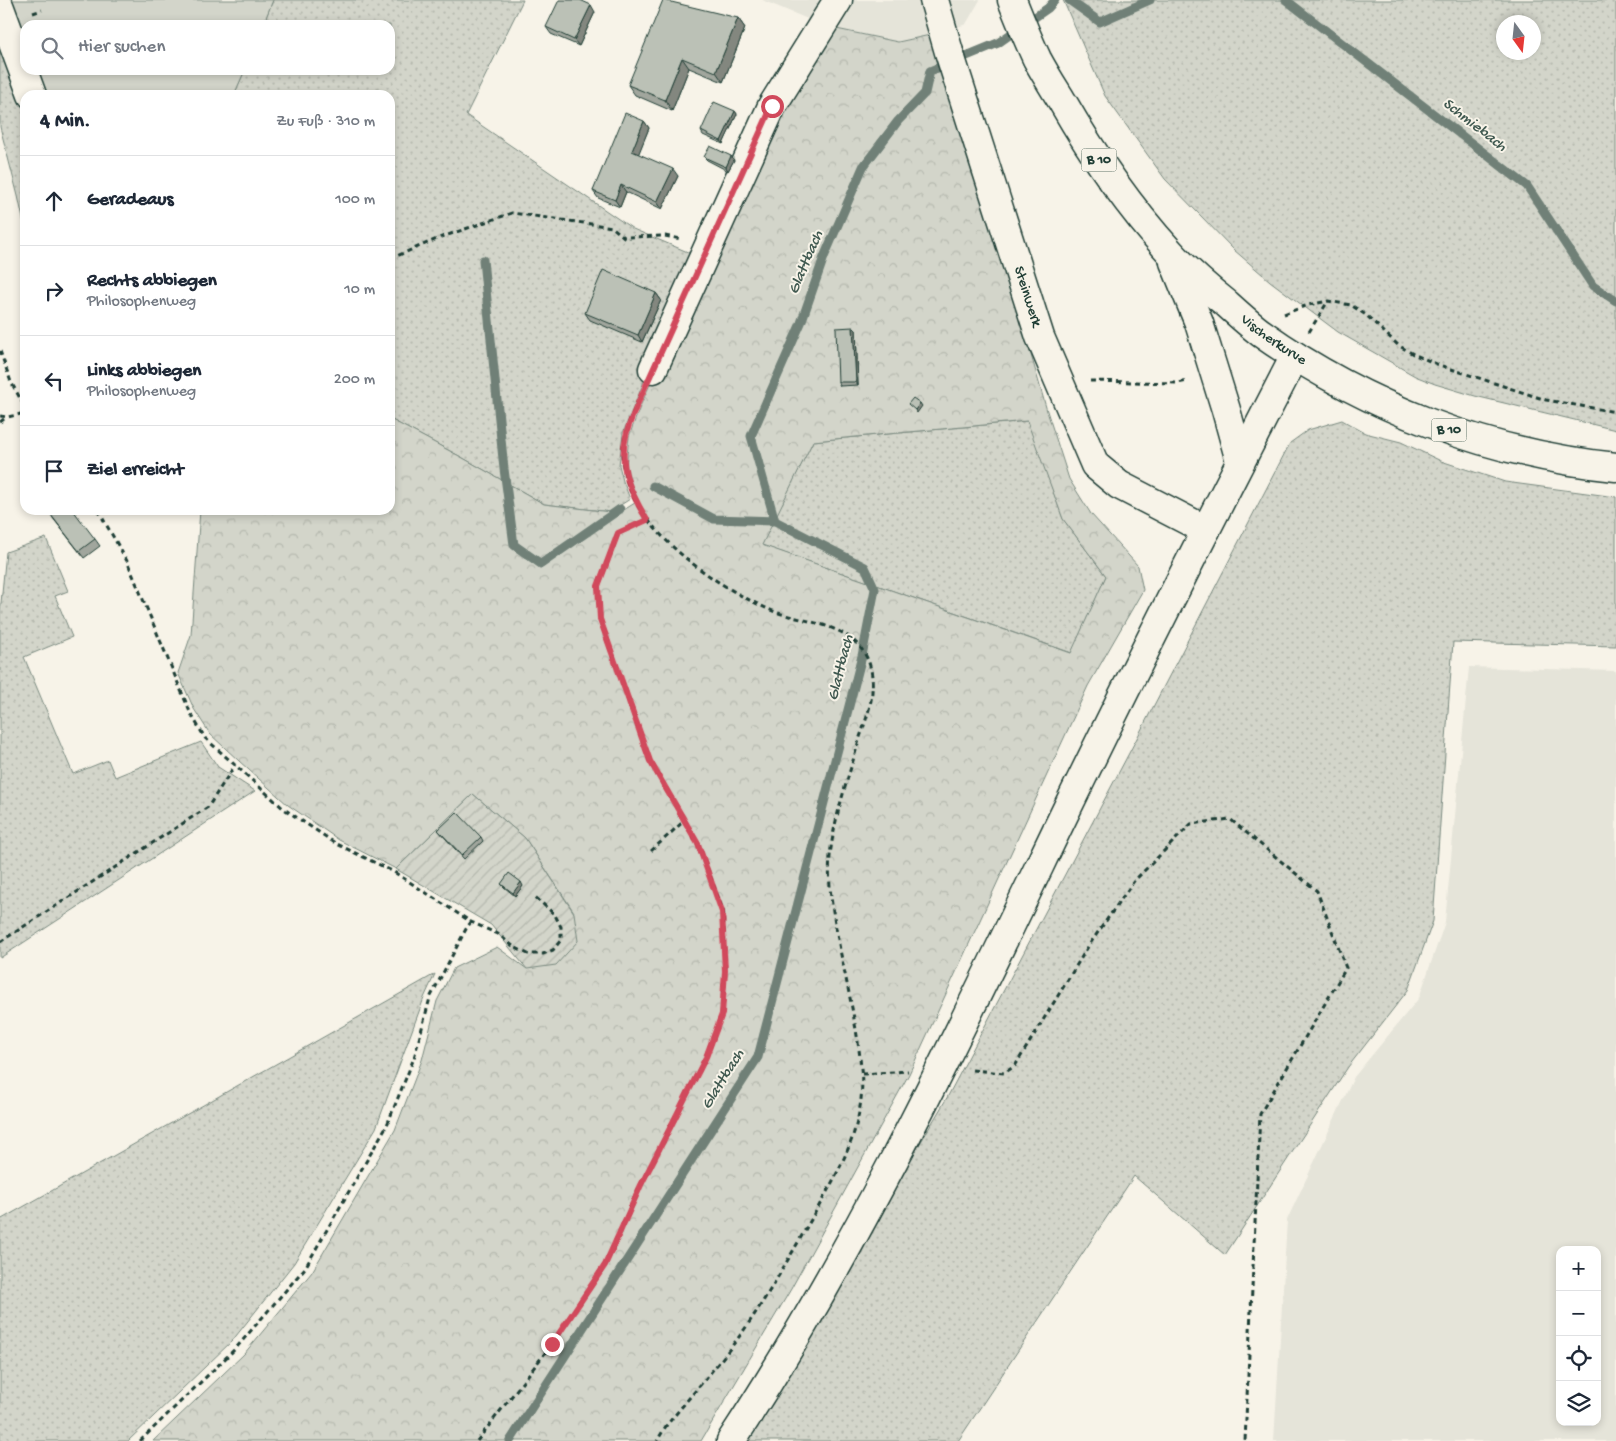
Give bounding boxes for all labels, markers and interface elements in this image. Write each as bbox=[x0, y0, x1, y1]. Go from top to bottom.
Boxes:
north arrow bbox=[1496, 15, 1541, 60]
search box bbox=[20, 20, 395, 75]
icon: search bbox=[38, 34, 66, 62]
text: Hier suchen bbox=[78, 36, 165, 59]
route start bbox=[761, 95, 784, 118]
water label: Schmiebach bbox=[1438, 95, 1510, 157]
text: 4 Min. bbox=[40, 110, 91, 135]
text: Zu Fuß · 310 m bbox=[276, 113, 375, 132]
road number: B 10 bbox=[1082, 148, 1116, 172]
icon: ahead bbox=[40, 187, 68, 215]
text: Geradeaus bbox=[87, 189, 173, 212]
text: 100 m bbox=[335, 191, 375, 210]
water label: Glattbach bbox=[785, 228, 829, 298]
street label: Steinwerk bbox=[1009, 264, 1046, 331]
text: Rechts abbiegen bbox=[87, 270, 217, 293]
icon: right bbox=[40, 277, 68, 305]
text: 10 m bbox=[344, 281, 375, 300]
text: Philosophenweg bbox=[87, 293, 196, 312]
street label: Vischerkurve bbox=[1236, 310, 1310, 370]
text: Links abbiegen bbox=[87, 360, 201, 383]
icon: left bbox=[40, 367, 68, 395]
text: 200 m bbox=[334, 371, 375, 390]
text: Philosophenweg bbox=[87, 383, 196, 402]
road number: B 10 bbox=[1432, 418, 1466, 442]
icon: arrive bbox=[40, 457, 68, 485]
text: Ziel erreicht bbox=[87, 459, 184, 482]
water label: Glattbach bbox=[825, 633, 859, 703]
water label: Glattbach bbox=[698, 1046, 750, 1113]
map controls bbox=[1556, 1246, 1601, 1426]
button: + bbox=[1556, 1246, 1601, 1291]
button: − bbox=[1556, 1291, 1601, 1336]
route end bbox=[541, 1333, 564, 1356]
button: locate bbox=[1556, 1336, 1601, 1381]
button: layers bbox=[1556, 1381, 1601, 1426]

